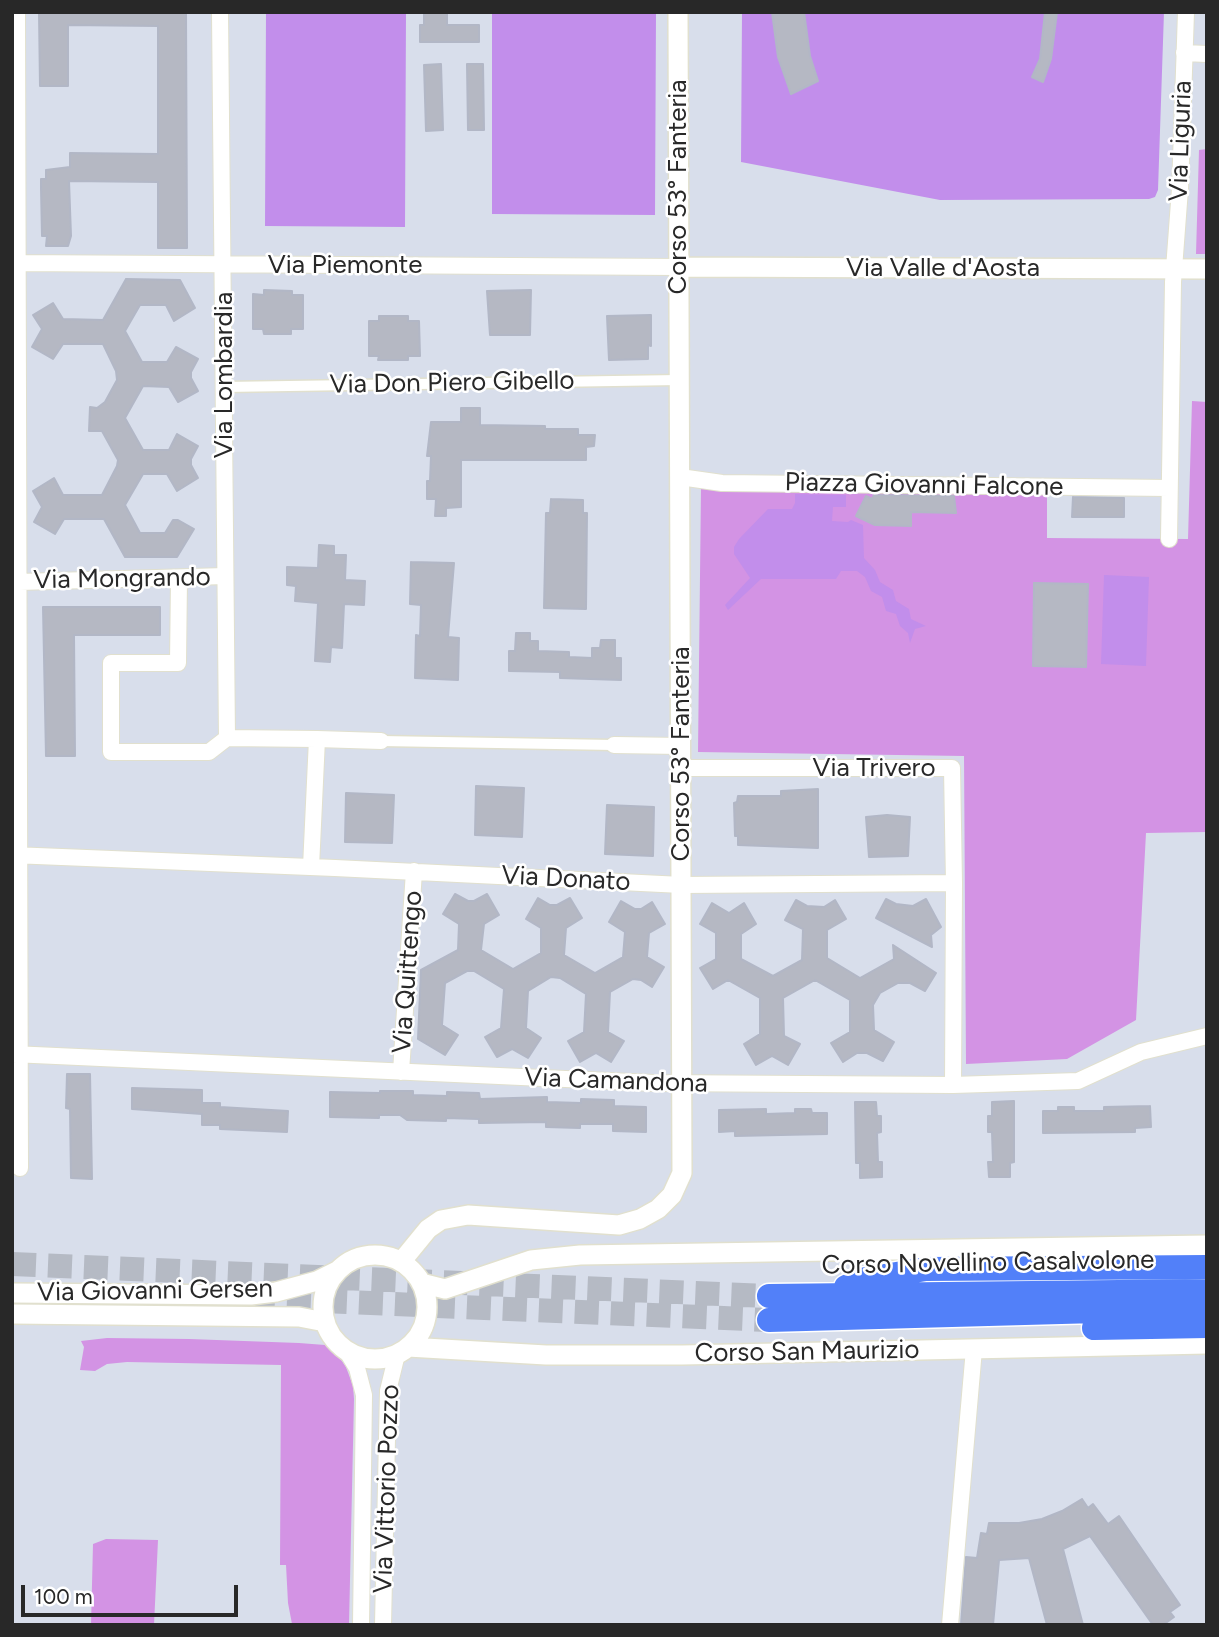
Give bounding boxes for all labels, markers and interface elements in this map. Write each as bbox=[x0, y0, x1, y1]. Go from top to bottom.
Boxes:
street label: Corso 53° Fanteria bbox=[662, 79, 694, 295]
street label: Via Liguria bbox=[1163, 80, 1199, 202]
street label: Via Piemonte bbox=[268, 249, 422, 281]
street label: Via Valle d'Aosta bbox=[846, 252, 1040, 284]
street label: Via Lombardia bbox=[208, 292, 240, 458]
street label: Via Don Piero Gibello bbox=[329, 365, 575, 401]
street label: Piazza Giovanni Falcone bbox=[784, 467, 1064, 503]
street label: Via Mongrando bbox=[33, 562, 211, 596]
street label: Corso 53° Fanteria bbox=[665, 646, 697, 862]
street label: Via Trivero bbox=[813, 752, 935, 784]
street label: Via Donato bbox=[501, 860, 631, 898]
street label: Via Quittengo bbox=[387, 890, 429, 1054]
street label: Via Camandona bbox=[524, 1062, 708, 1100]
street label: Corso Novellino Casalvolone bbox=[821, 1244, 1155, 1282]
street label: Via Giovanni Gersen bbox=[37, 1273, 273, 1309]
street label: Corso San Maurizio bbox=[694, 1334, 920, 1370]
street label: Via Vittorio Pozzo bbox=[368, 1384, 406, 1594]
scale bar bbox=[24, 1570, 242, 1614]
text: 100 m bbox=[34, 1584, 93, 1609]

